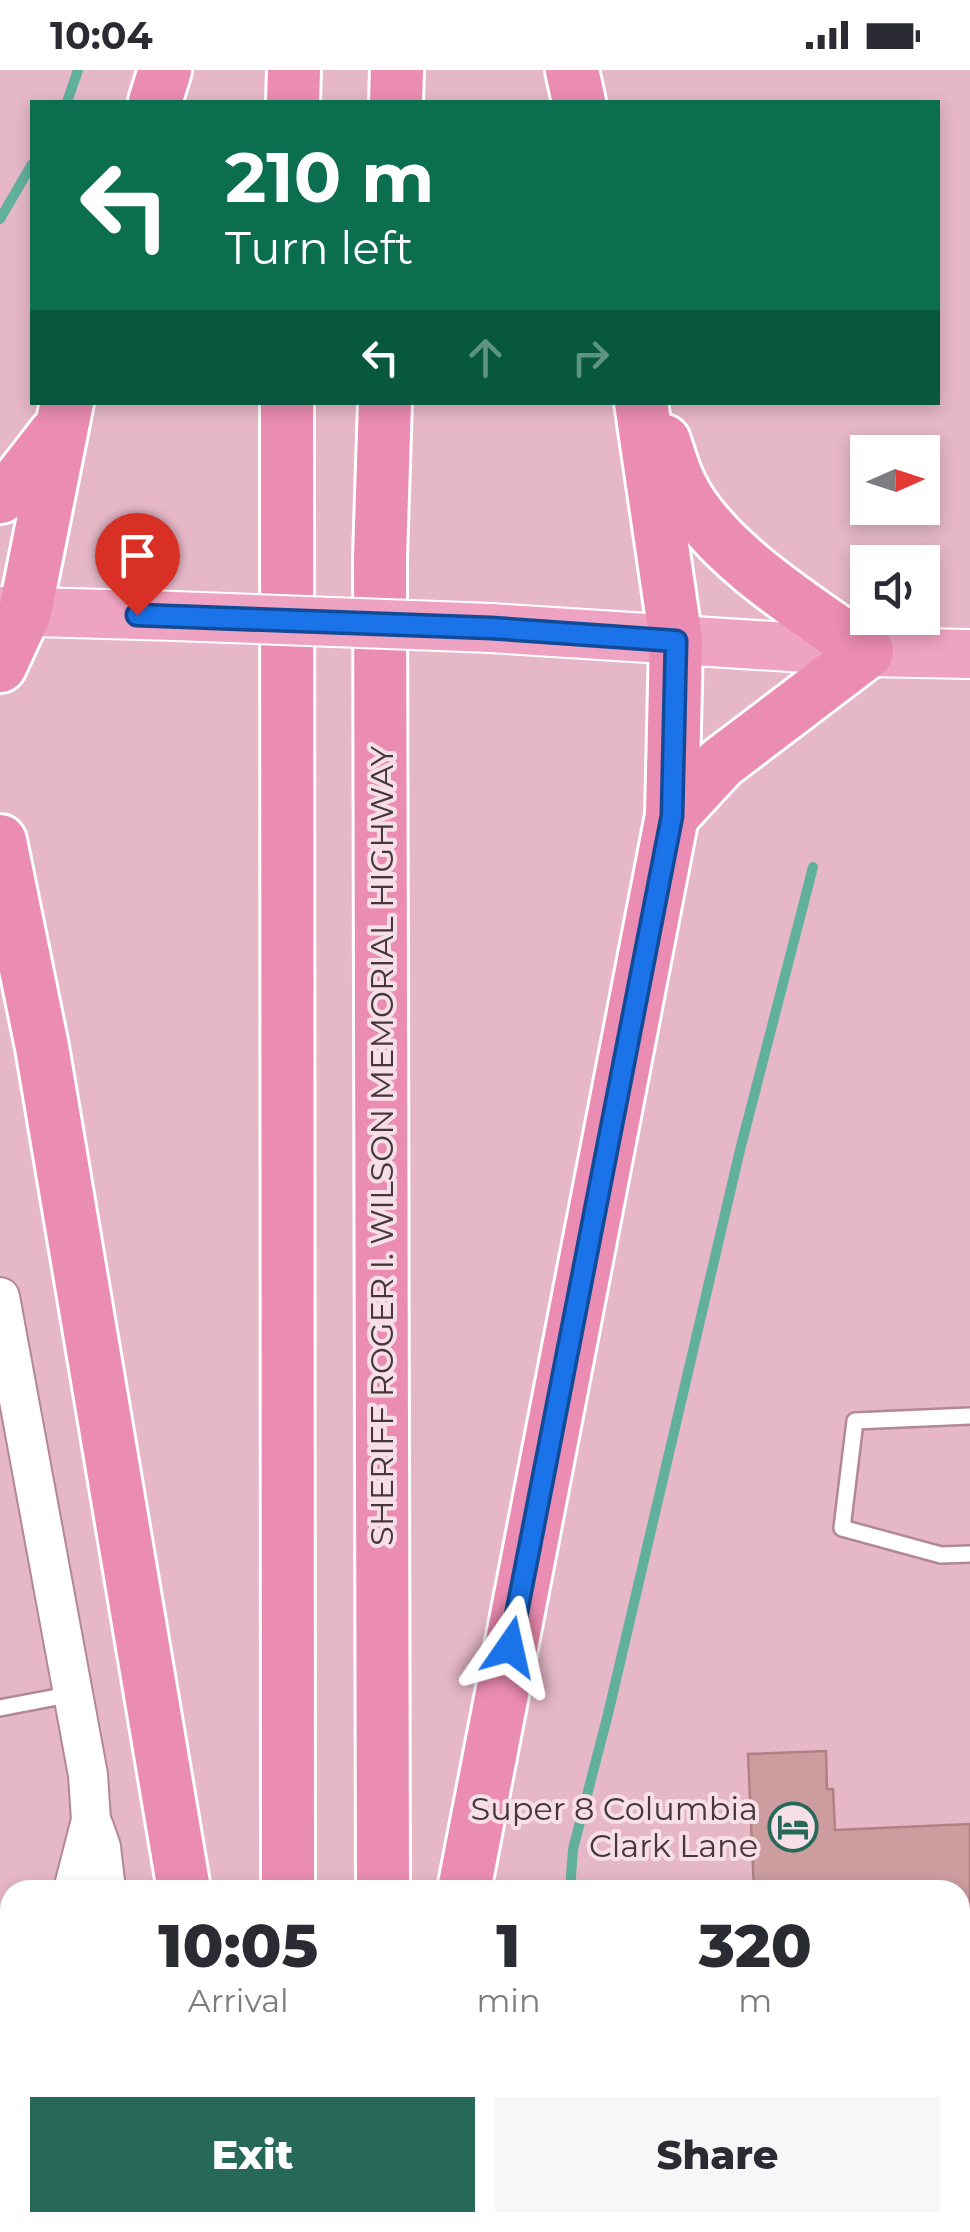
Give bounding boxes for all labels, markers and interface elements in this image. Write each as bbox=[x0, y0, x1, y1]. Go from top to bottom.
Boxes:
text: 10:04 bbox=[50, 12, 153, 59]
text: 210 m bbox=[225, 134, 435, 220]
icon: left bbox=[60, 140, 190, 270]
text: Turn left bbox=[225, 220, 413, 275]
icon: left bbox=[353, 330, 408, 385]
icon: ahead bbox=[458, 330, 513, 385]
icon: right bbox=[563, 330, 618, 385]
north arrow bbox=[850, 435, 940, 525]
map controls bbox=[850, 435, 940, 635]
pin bbox=[95, 513, 180, 616]
icon: arrive bbox=[110, 528, 165, 583]
button: sound bbox=[850, 545, 940, 635]
street label: SHERIFF ROGER I. WILSON MEMORIAL HIGHWAY bbox=[362, 745, 401, 1546]
position arrow bbox=[458, 1595, 562, 1699]
place label: Super 8 Columbia Clark Lane bbox=[471, 1789, 758, 1865]
hotel icon: Super 8 Columbia Clark Lane bbox=[767, 1801, 819, 1853]
text: 10:05 bbox=[158, 1909, 318, 1982]
text: 1 bbox=[496, 1909, 521, 1982]
text: 320 bbox=[699, 1909, 812, 1982]
text: Arrival bbox=[188, 1981, 289, 2020]
text: min bbox=[476, 1981, 541, 2020]
text: m bbox=[738, 1981, 772, 2020]
button: Exit bbox=[30, 2097, 475, 2212]
button: Share bbox=[495, 2097, 940, 2212]

